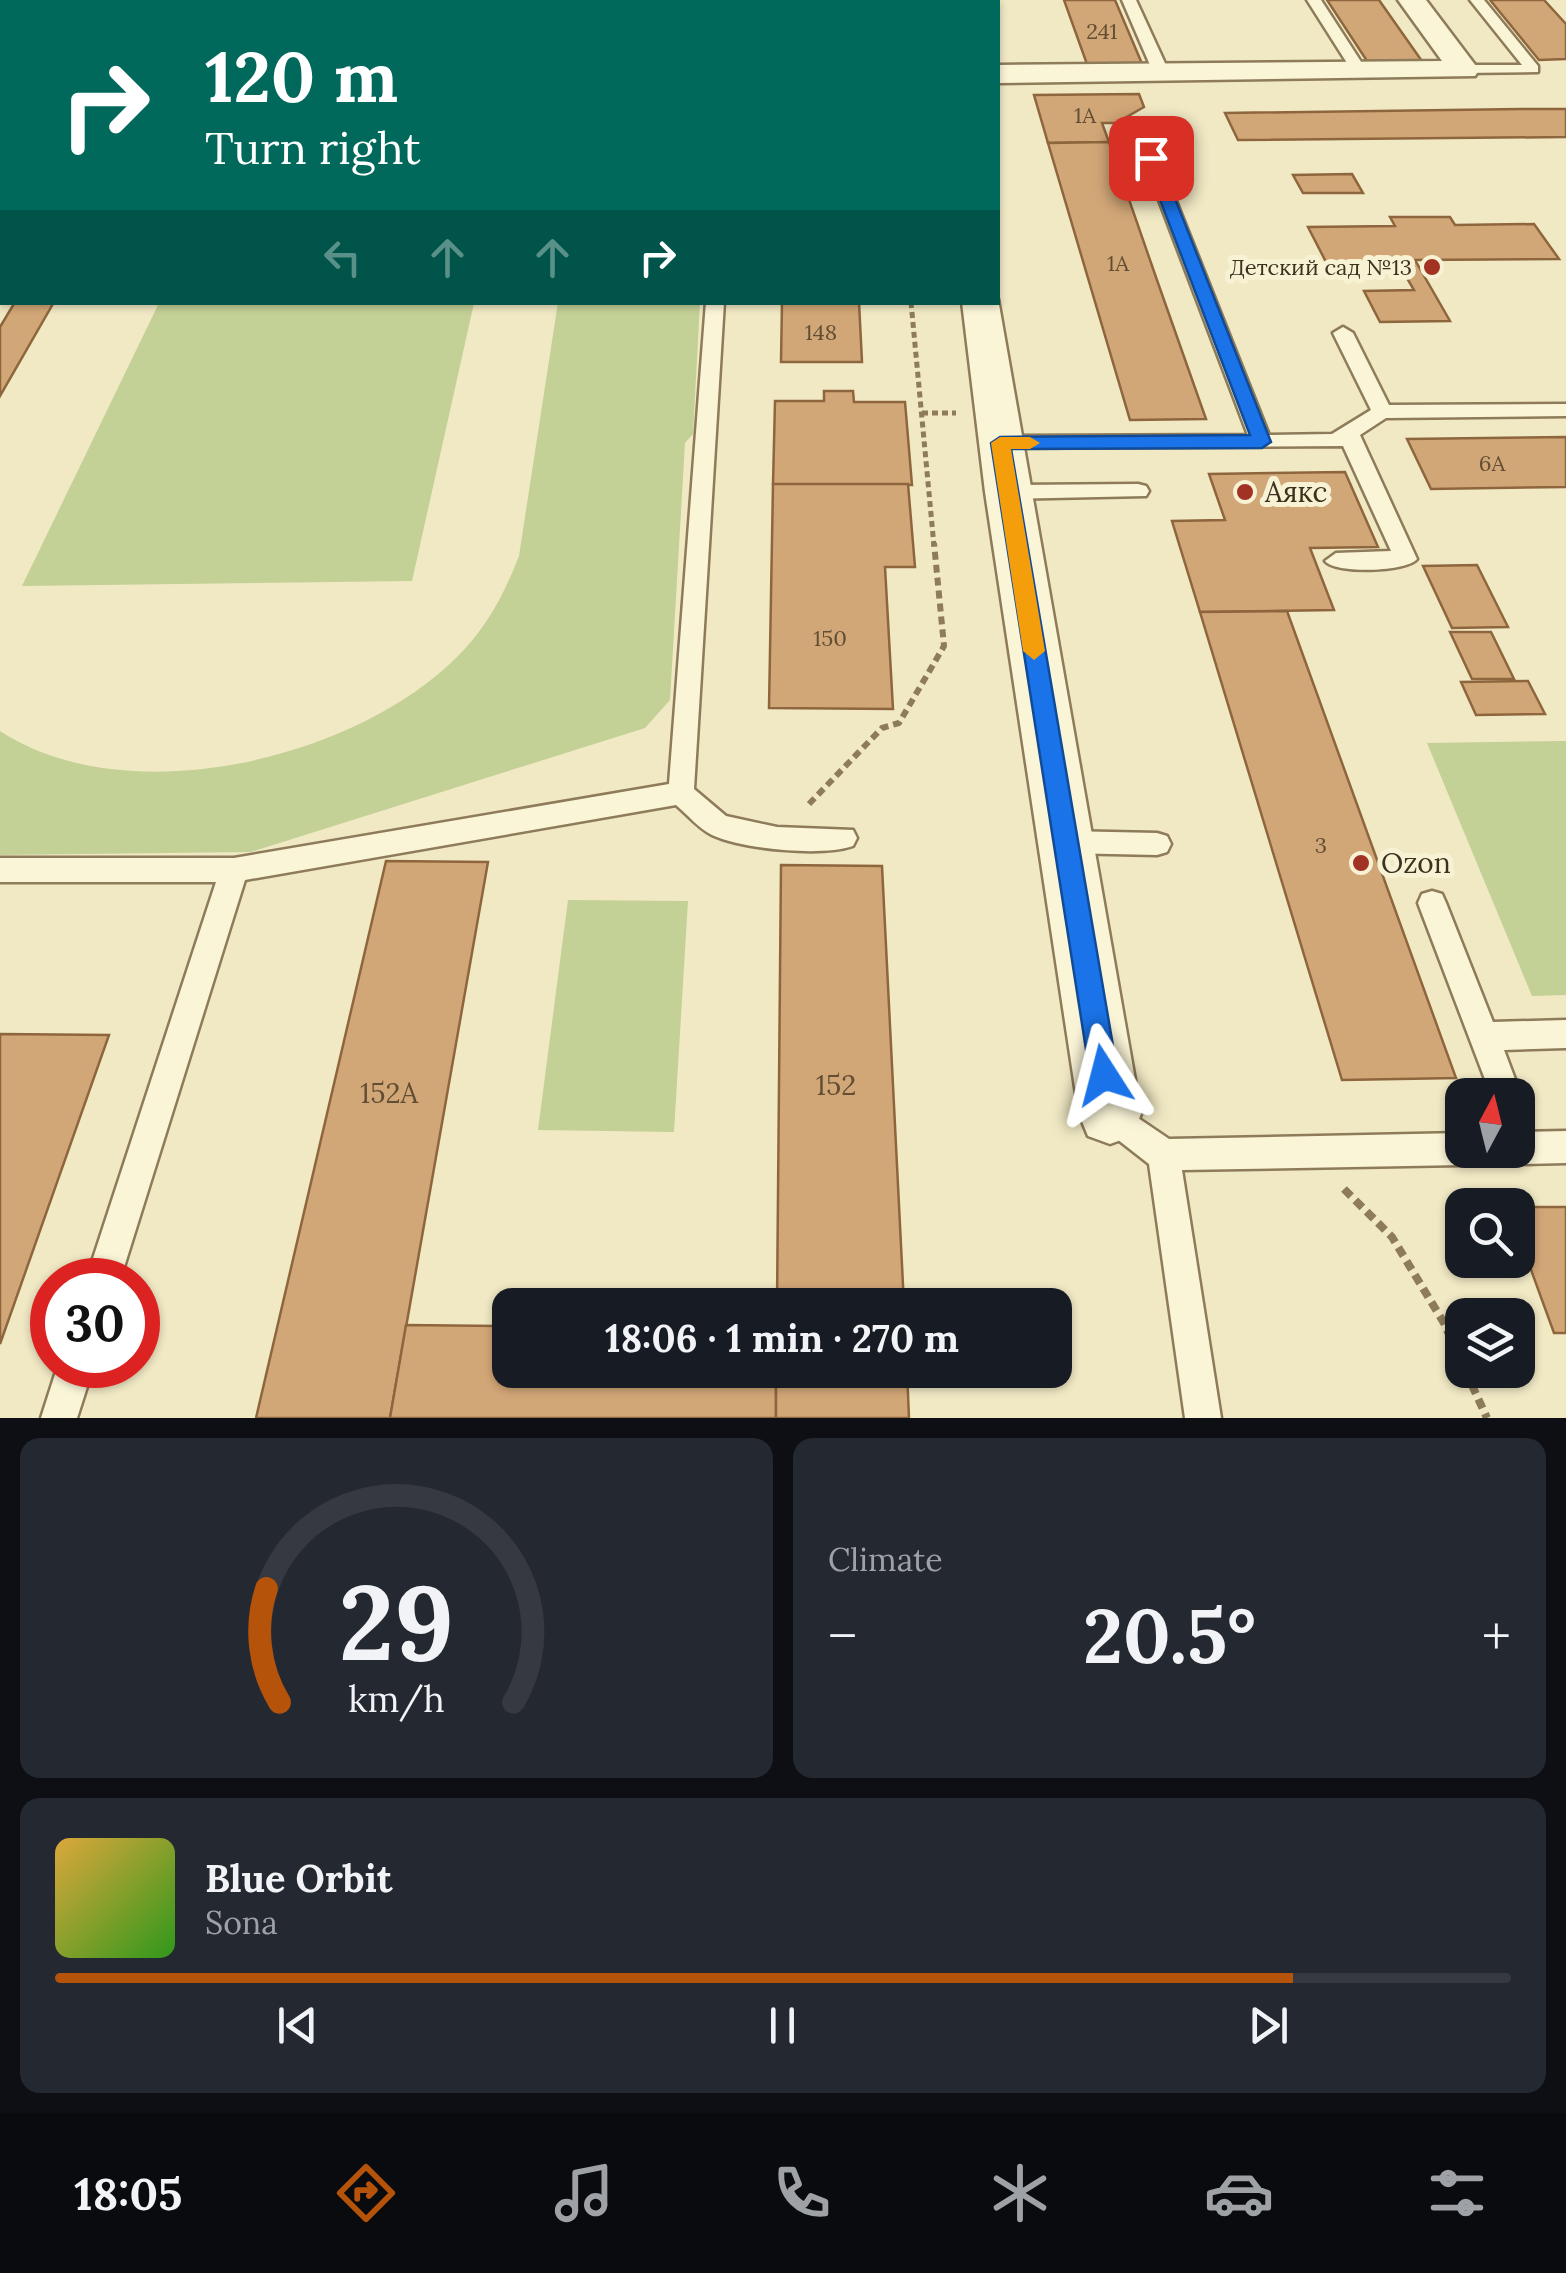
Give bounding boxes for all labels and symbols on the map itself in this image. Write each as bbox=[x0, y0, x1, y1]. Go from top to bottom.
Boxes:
house number: 241 bbox=[1086, 17, 1118, 45]
house number: 1А bbox=[1074, 101, 1097, 129]
pin bbox=[1109, 116, 1194, 201]
house number: 1А bbox=[1107, 249, 1130, 277]
place label: Детский сад №13 bbox=[1230, 253, 1412, 281]
marker: Детский сад №13 bbox=[1421, 256, 1443, 278]
house number: 148 bbox=[805, 318, 837, 346]
house number: 6А bbox=[1479, 449, 1506, 477]
place label: Аякс bbox=[1264, 474, 1328, 510]
marker: Аякс bbox=[1234, 481, 1256, 503]
house number: 150 bbox=[813, 624, 847, 652]
house number: 3 bbox=[1315, 831, 1327, 859]
place label: Ozon bbox=[1381, 845, 1451, 881]
marker: Ozon bbox=[1350, 852, 1372, 874]
position arrow bbox=[1052, 1023, 1156, 1127]
house number: 152 bbox=[816, 1067, 856, 1103]
house number: 152А bbox=[360, 1075, 418, 1111]
north arrow bbox=[1445, 1078, 1535, 1168]
speed limit sign: 30 bbox=[30, 1258, 160, 1388]

